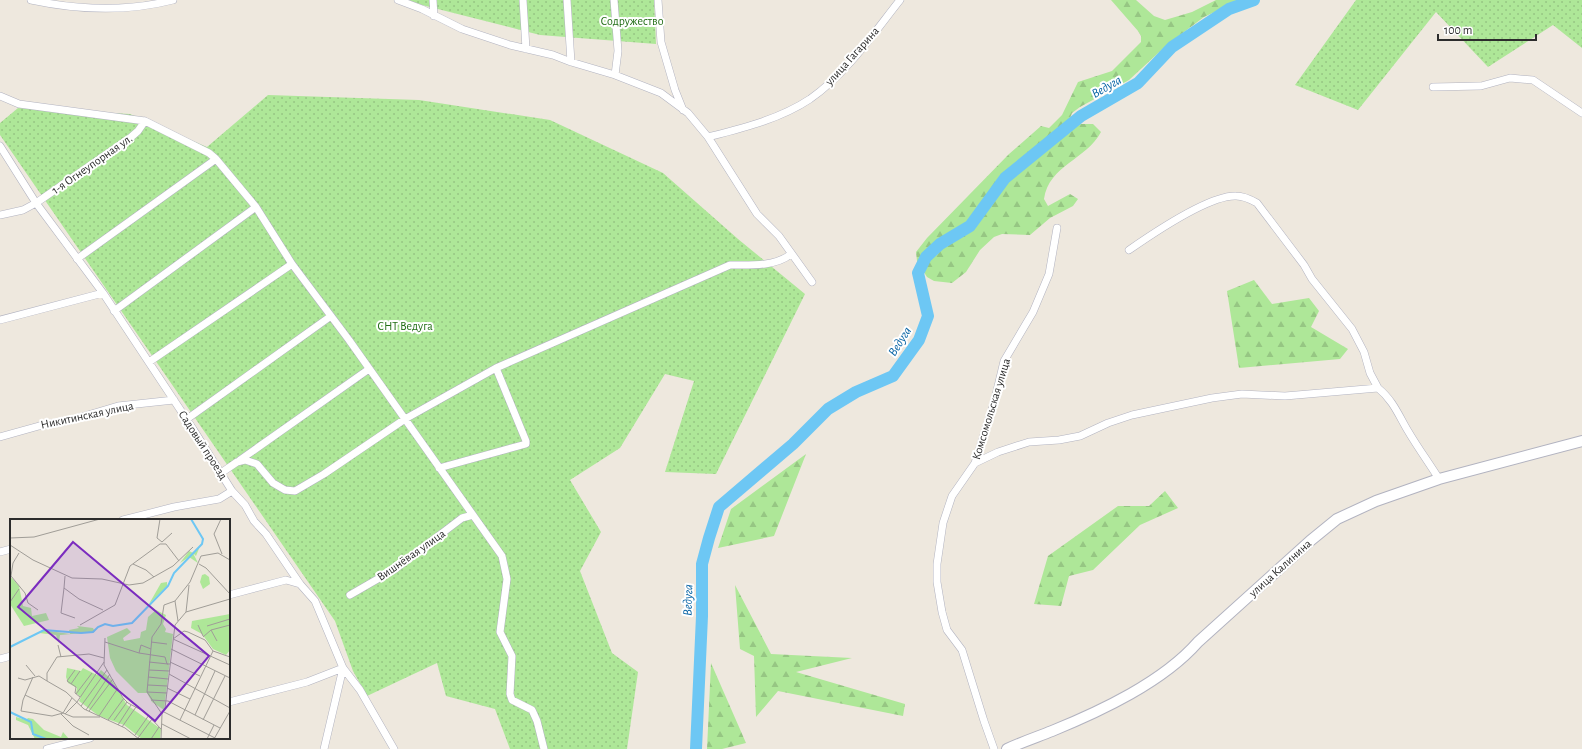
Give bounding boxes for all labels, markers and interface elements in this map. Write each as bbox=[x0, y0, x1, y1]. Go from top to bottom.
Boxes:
park label: Содружество bbox=[601, 15, 664, 28]
scale bar bbox=[1438, 16, 1536, 42]
street label: улица Гагарина bbox=[822, 24, 882, 89]
text: 100 m bbox=[1444, 24, 1472, 36]
water label: Ведуга bbox=[1090, 74, 1124, 101]
street label: 1-я Огнеупорная ул. bbox=[50, 132, 135, 197]
park label: СНТ Ведуга bbox=[377, 320, 433, 333]
water label: Ведуга bbox=[886, 325, 914, 359]
street label: Комсомольская улица bbox=[970, 356, 1013, 461]
street label: Никитинская улица bbox=[39, 399, 135, 432]
street label: Садовый проезд bbox=[176, 408, 230, 482]
inset map bbox=[10, 519, 230, 739]
street label: Вишнёвая улица bbox=[375, 527, 448, 584]
street label: улица Калинина bbox=[1246, 537, 1314, 600]
water label: Ведуга bbox=[681, 584, 696, 616]

